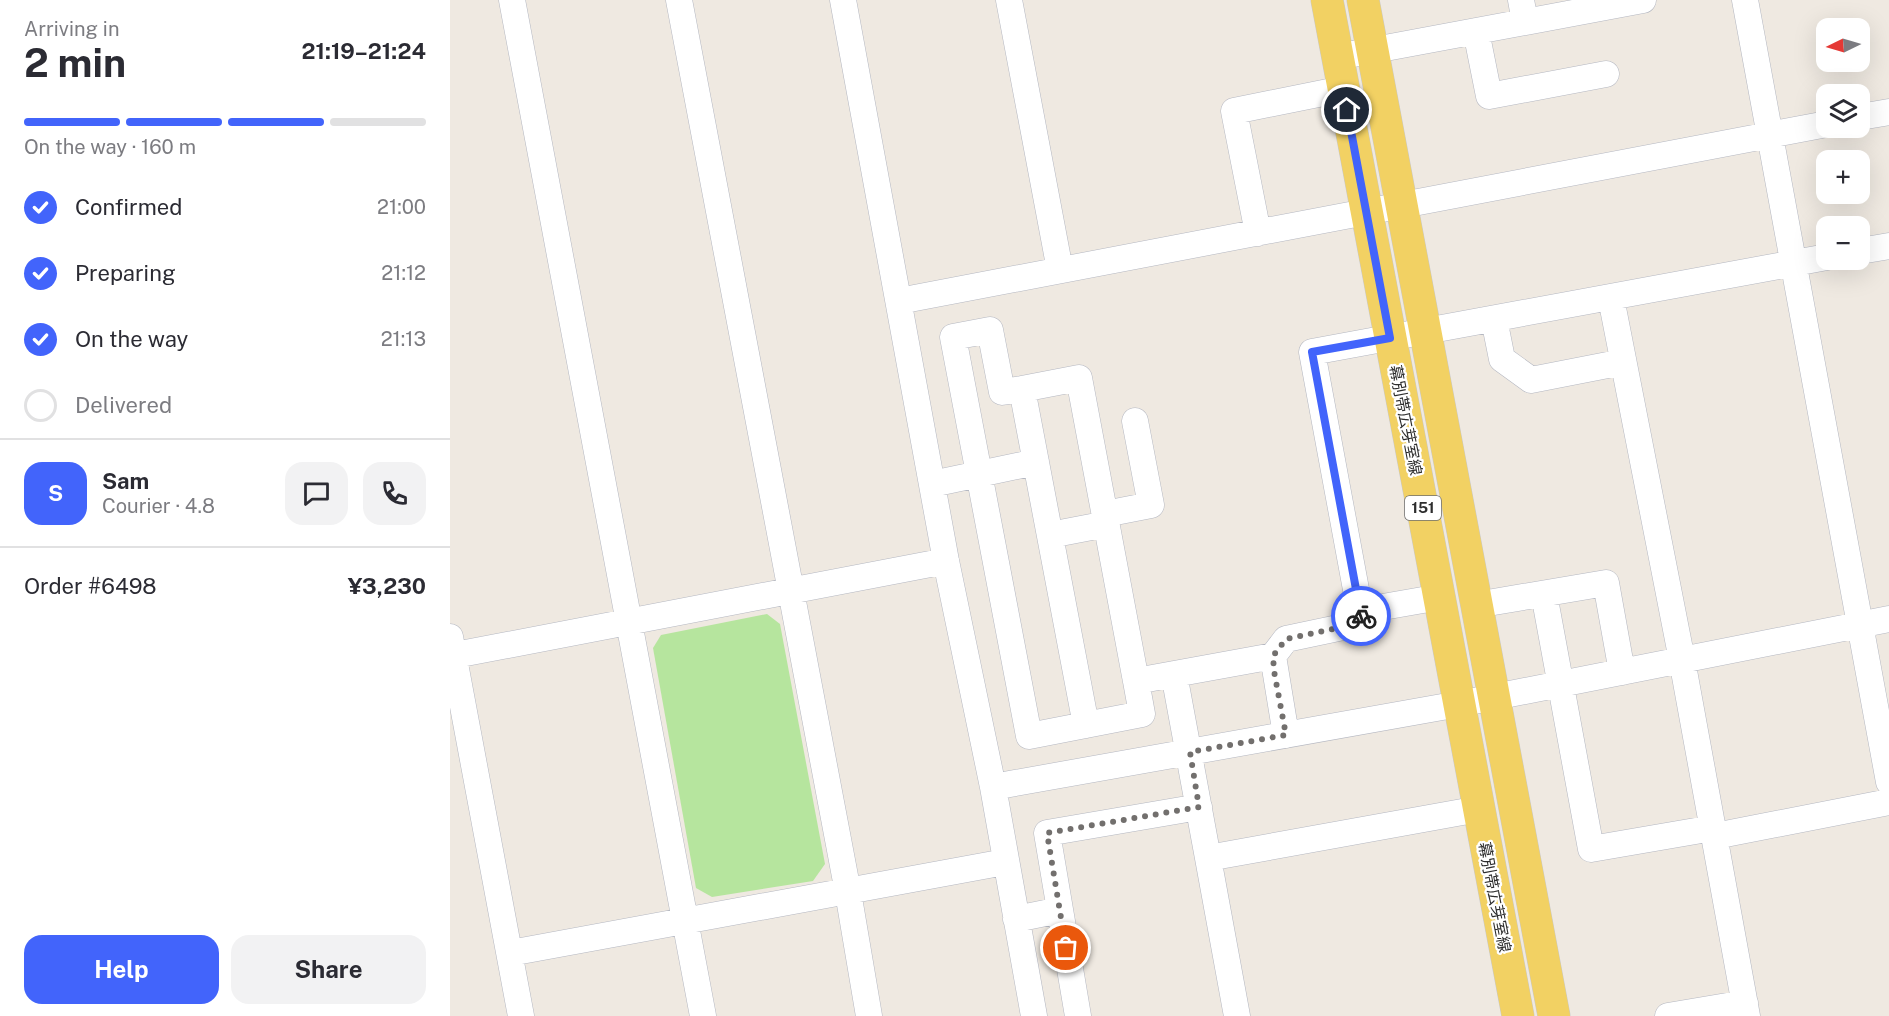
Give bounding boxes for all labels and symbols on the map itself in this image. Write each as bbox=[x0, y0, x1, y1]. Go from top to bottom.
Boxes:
north arrow bbox=[1816, 18, 1870, 72]
pin bbox=[1321, 84, 1372, 135]
street label: 幕別帯広芽室線 bbox=[1385, 363, 1426, 477]
road number: 151 bbox=[1405, 496, 1441, 520]
courier bbox=[1331, 586, 1391, 646]
street label: 幕別帯広芽室線 bbox=[1474, 840, 1515, 954]
pin bbox=[1040, 922, 1091, 973]

